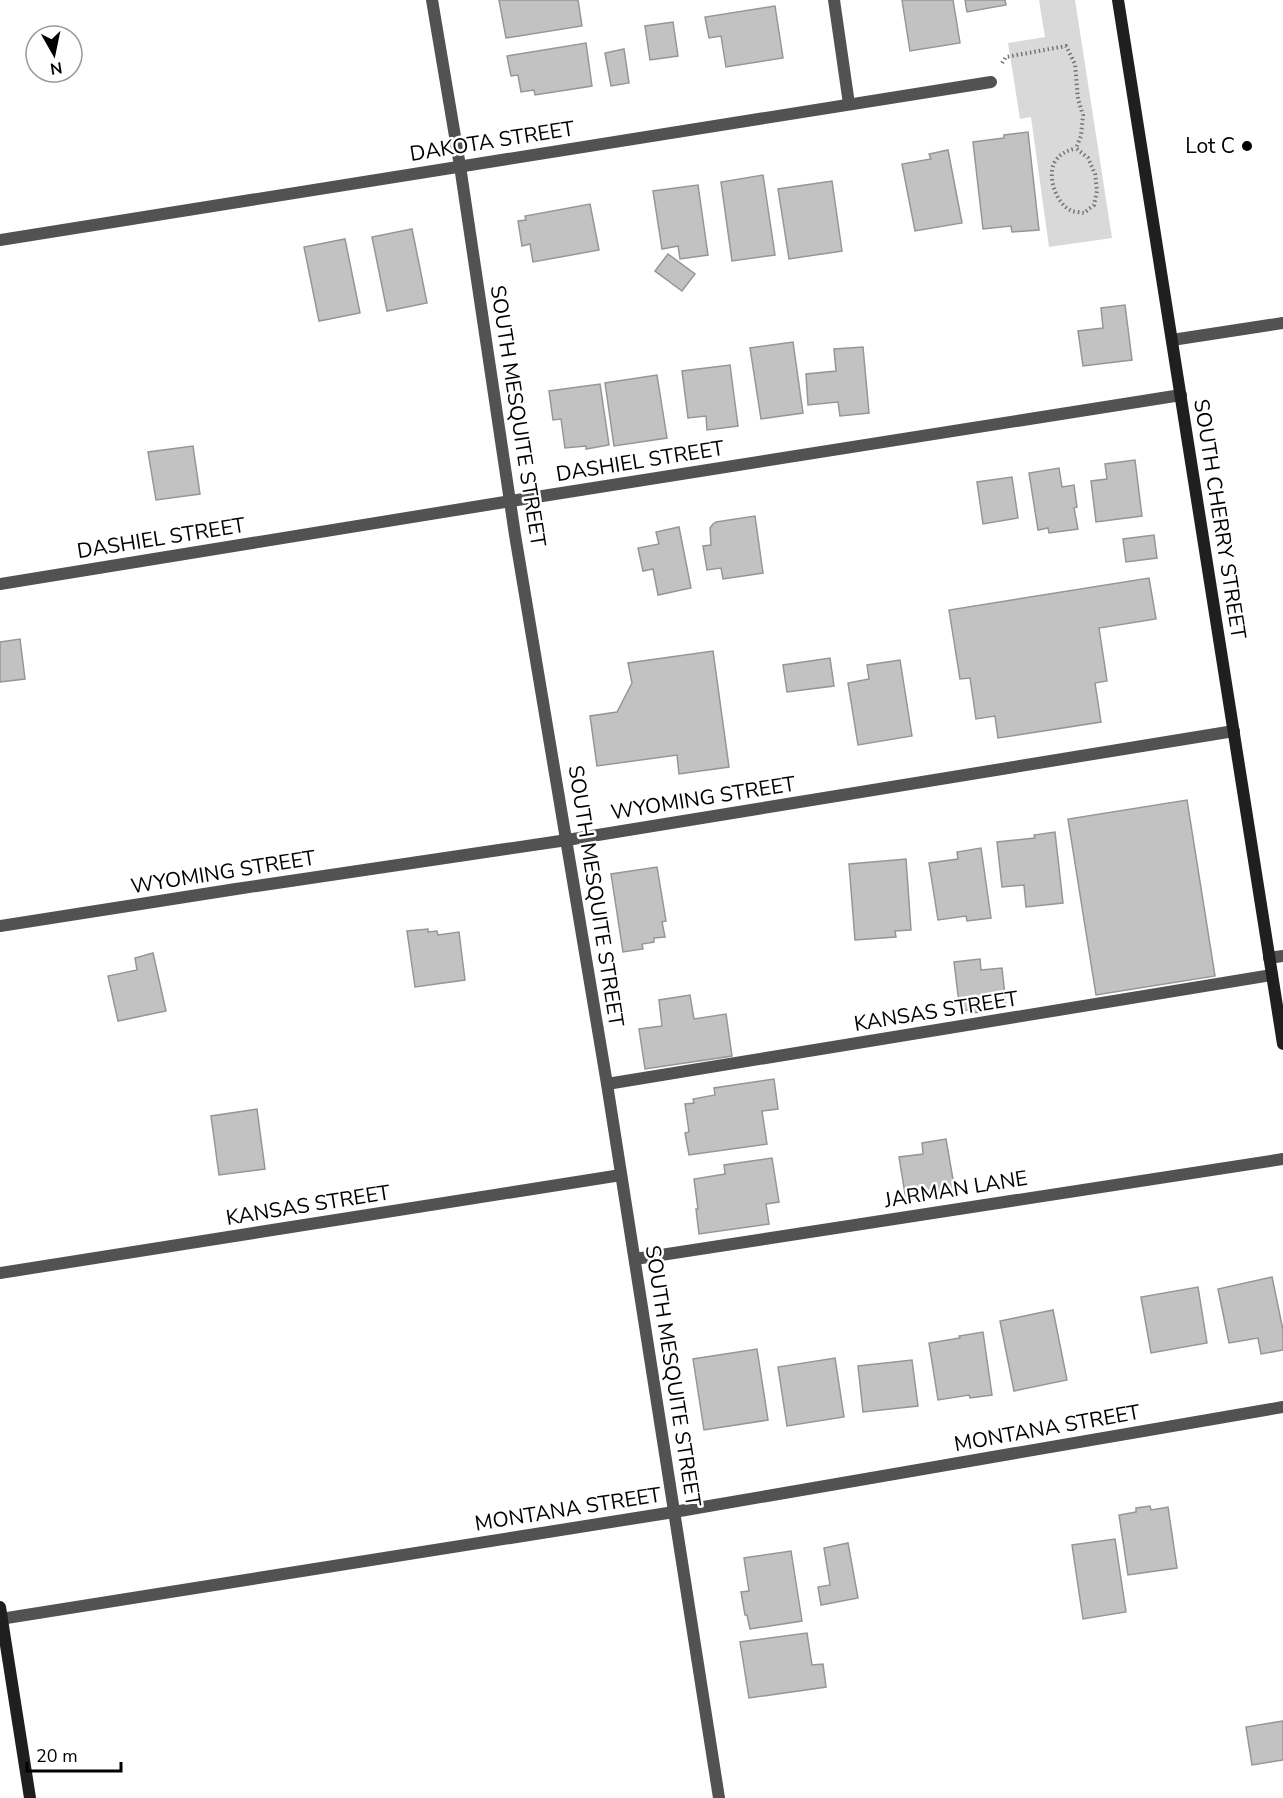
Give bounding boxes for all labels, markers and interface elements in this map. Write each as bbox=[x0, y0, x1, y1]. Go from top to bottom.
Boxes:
north arrow bbox=[24, 24, 84, 84]
text: N bbox=[49, 56, 64, 80]
street label: DAKOTA STREET bbox=[408, 114, 577, 168]
place label: Lot C bbox=[1185, 132, 1235, 160]
marker: Lot C bbox=[1240, 139, 1254, 153]
street label: SOUTH MESQUITE STREET bbox=[483, 283, 553, 549]
street label: SOUTH CHERRY STREET bbox=[1187, 397, 1253, 641]
street label: DASHIEL STREET bbox=[554, 434, 726, 488]
street label: DASHIEL STREET bbox=[75, 511, 247, 565]
street label: SOUTH MESQUITE STREET bbox=[561, 763, 631, 1029]
street label: WYOMING STREET bbox=[609, 770, 798, 826]
street label: WYOMING STREET bbox=[129, 844, 318, 900]
street label: KANSAS STREET bbox=[852, 984, 1020, 1038]
street label: JARMAN LANE bbox=[881, 1164, 1030, 1214]
street label: KANSAS STREET bbox=[224, 1178, 392, 1232]
street label: SOUTH MESQUITE STREET bbox=[638, 1243, 708, 1509]
street label: MONTANA STREET bbox=[952, 1398, 1143, 1458]
street label: MONTANA STREET bbox=[473, 1480, 664, 1538]
scale bar bbox=[27, 1735, 122, 1773]
text: 20 m bbox=[36, 1744, 78, 1768]

